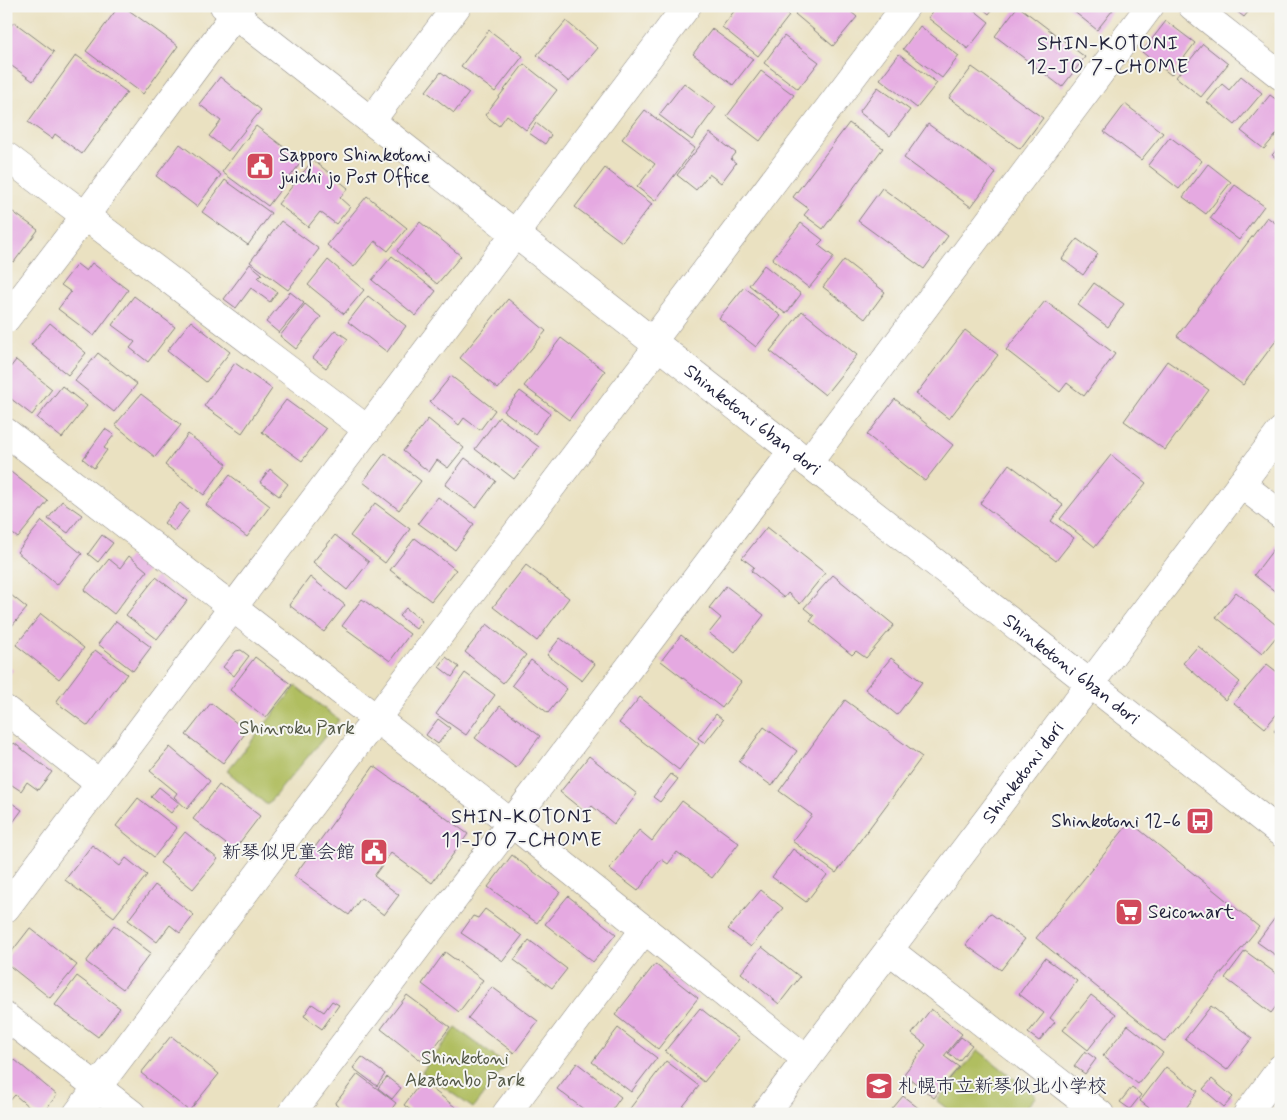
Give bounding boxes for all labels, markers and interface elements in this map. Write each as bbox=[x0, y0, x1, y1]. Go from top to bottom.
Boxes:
district label: SHIN-KOTONI 12-JO 7-CHOME bbox=[1027, 31, 1189, 81]
place label: Sapporo Shinkotoni juichi jo Post Office bbox=[278, 143, 431, 190]
public building icon: Sapporo Shinkotoni juichi jo Post Office bbox=[245, 151, 275, 181]
street label: Shinkotoni 6ban dori bbox=[679, 358, 826, 481]
street label: Shinkotoni 6ban dori bbox=[998, 608, 1145, 730]
park label: Shinroku Park bbox=[239, 716, 355, 741]
street label: Shinkotoni dori bbox=[976, 716, 1070, 829]
district label: SHIN-KOTONI 11-JO 7-CHOME bbox=[441, 804, 603, 854]
bus stop icon: Shinkotoni 12-6 bbox=[1185, 806, 1215, 836]
place label: Shinkotoni 12-6 bbox=[1051, 809, 1181, 834]
public building icon: 新琴似児童会館 bbox=[359, 837, 389, 867]
place label: 新琴似児童会館 bbox=[222, 840, 355, 865]
supermarket icon: Seicomart bbox=[1114, 897, 1144, 927]
place label: Seicomart bbox=[1148, 900, 1234, 925]
park label: Shinkotoni Akatonbo Park bbox=[405, 1046, 525, 1093]
school or university icon: 札幌市立新琴似北小学校 bbox=[864, 1071, 894, 1101]
place label: 札幌市立新琴似北小学校 bbox=[898, 1074, 1107, 1099]

